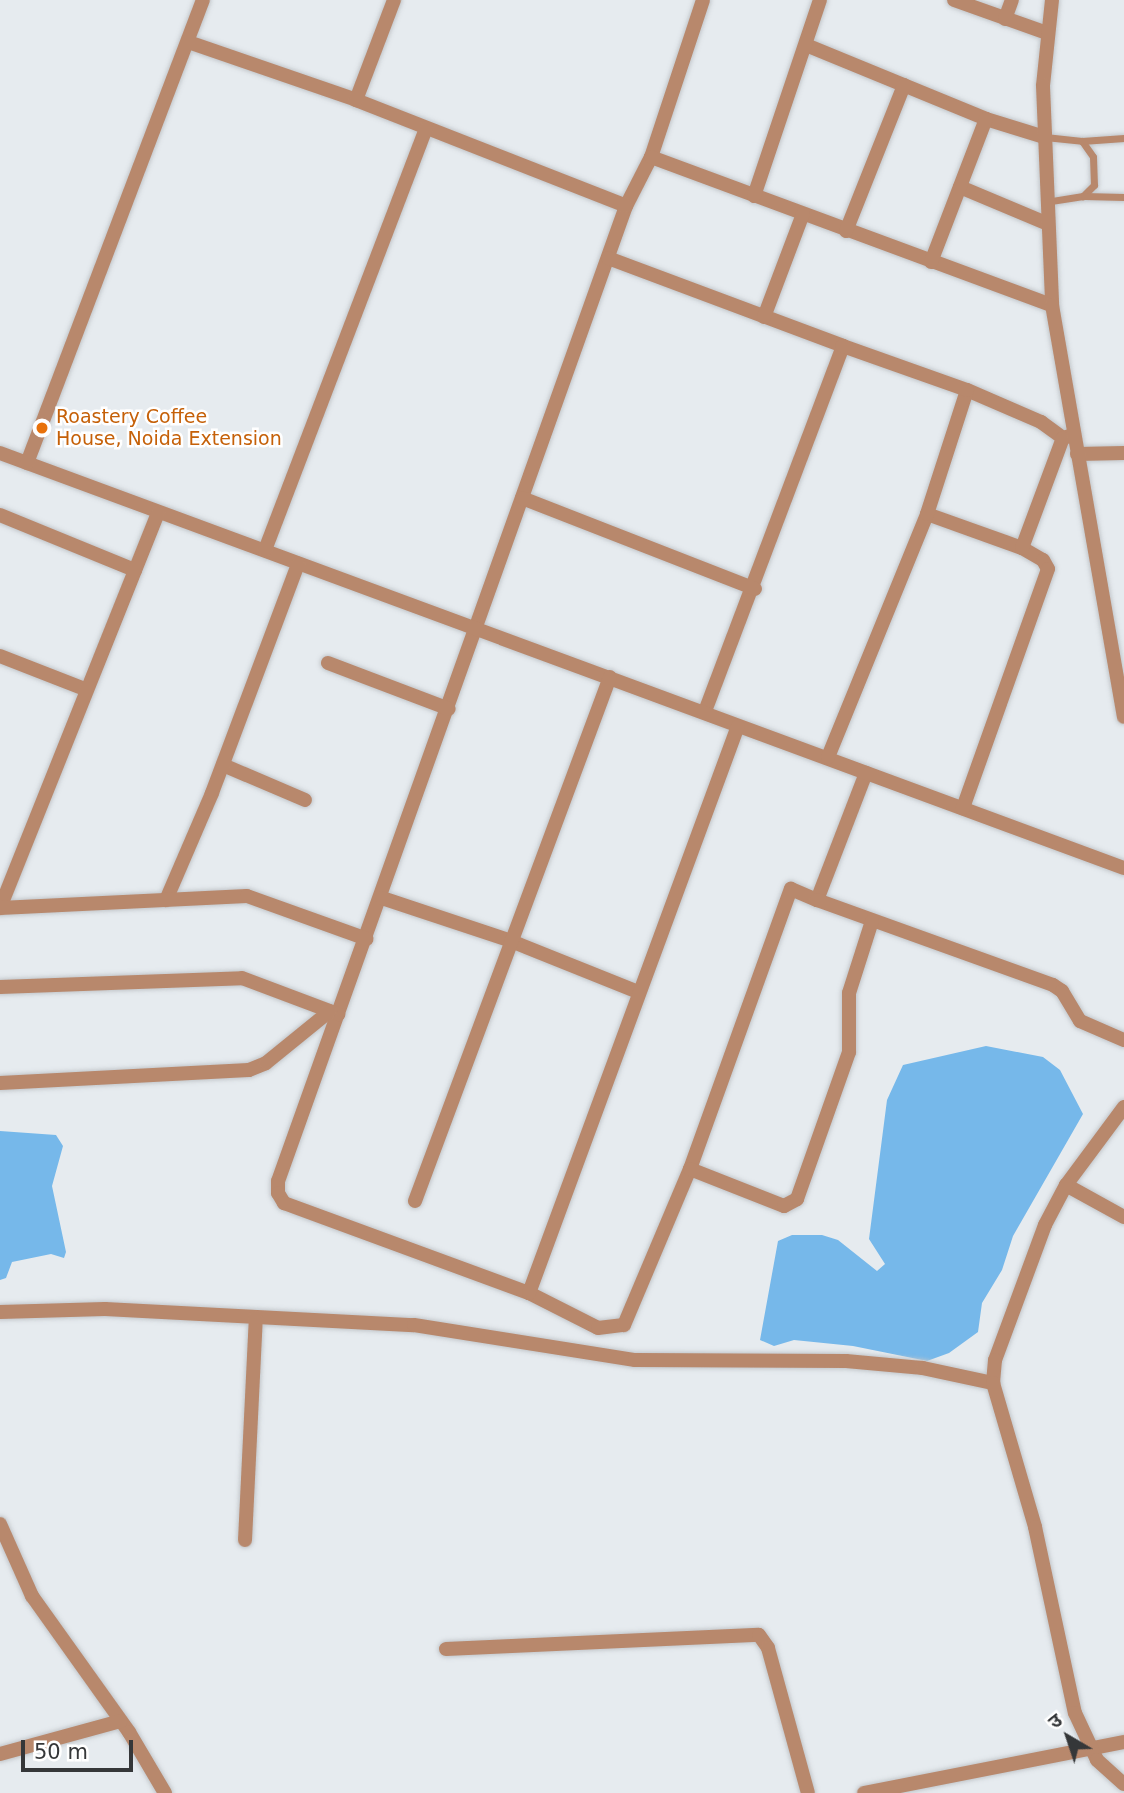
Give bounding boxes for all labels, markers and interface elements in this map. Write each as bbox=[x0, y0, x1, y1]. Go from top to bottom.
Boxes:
place label: Roastery Coffee House, Noida Extension bbox=[56, 406, 282, 450]
marker: Roastery Coffee House, Noida Extension bbox=[34, 420, 50, 436]
north arrow bbox=[1033, 1702, 1103, 1772]
text: उ bbox=[1044, 1709, 1066, 1733]
scale bar bbox=[24, 1727, 136, 1771]
text: 50 m bbox=[34, 1740, 88, 1764]

